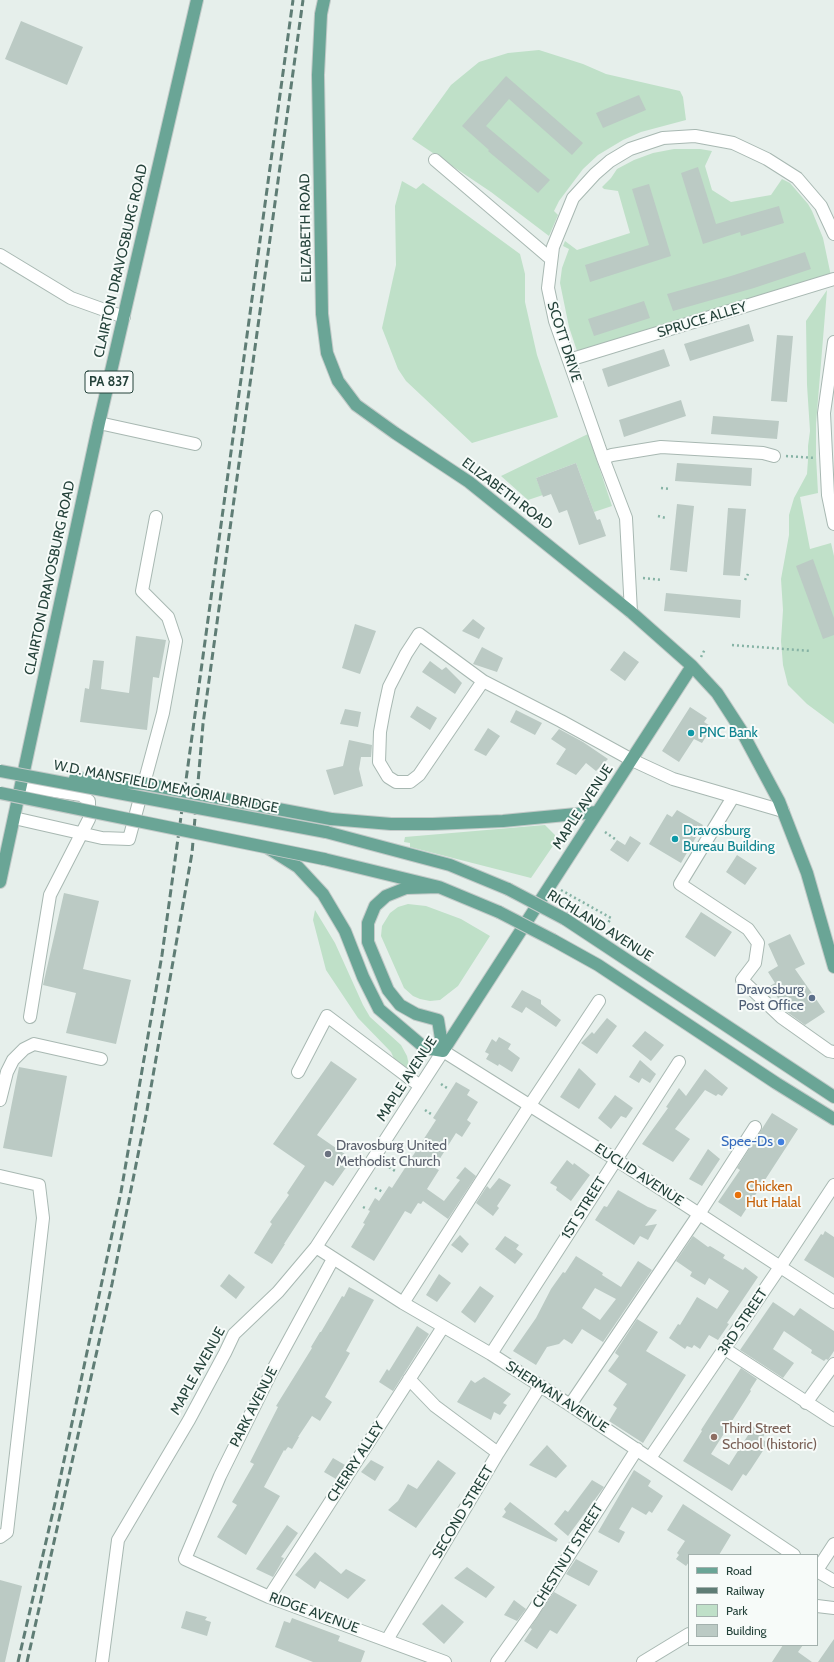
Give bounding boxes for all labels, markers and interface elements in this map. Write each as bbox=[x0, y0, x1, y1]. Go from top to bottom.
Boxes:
street label: CLAIRTON DRAVOSBURG ROAD bbox=[91, 163, 151, 359]
street label: ELIZABETH ROAD bbox=[297, 173, 315, 283]
street label: SPRUCE ALLEY bbox=[655, 298, 749, 342]
street label: SCOTT DRIVE bbox=[543, 300, 585, 384]
road number: PA 837 bbox=[85, 371, 133, 393]
street label: ELIZABETH ROAD bbox=[458, 454, 556, 534]
street label: CLAIRTON DRAVOSBURG ROAD bbox=[21, 479, 79, 677]
place label: PNC Bank bbox=[699, 725, 758, 741]
marker: PNC Bank bbox=[686, 728, 696, 738]
street label: W.D. MANSFIELD MEMORIAL BRIDGE bbox=[52, 757, 280, 817]
street label: MAPLE AVENUE bbox=[549, 761, 617, 853]
place label: Dravosburg Bureau Building bbox=[683, 823, 775, 856]
marker: Dravosburg Bureau Building bbox=[670, 834, 680, 844]
street label: RICHLAND AVENUE bbox=[544, 887, 656, 965]
place label: Dravosburg Post Office bbox=[736, 982, 804, 1014]
marker: Dravosburg Post Office bbox=[807, 993, 817, 1003]
street label: MAPLE AVENUE bbox=[373, 1033, 441, 1125]
place label: Spee-Ds bbox=[721, 1134, 773, 1150]
marker: Spee-Ds bbox=[776, 1137, 786, 1147]
place label: Dravosburg United Methodist Church bbox=[336, 1138, 447, 1170]
street label: EUCLID AVENUE bbox=[591, 1140, 687, 1210]
marker: Dravosburg United Methodist Church bbox=[323, 1149, 333, 1159]
street label: 1ST STREET bbox=[558, 1174, 610, 1242]
place label: Chicken Hut Halal bbox=[746, 1179, 801, 1212]
marker: Chicken Hut Halal bbox=[733, 1190, 743, 1200]
street label: 3RD STREET bbox=[715, 1286, 771, 1358]
street label: MAPLE AVENUE bbox=[167, 1324, 229, 1418]
street label: SHERMAN AVENUE bbox=[502, 1357, 612, 1437]
street label: PARK AVENUE bbox=[227, 1364, 281, 1450]
street label: CHERRY ALLEY bbox=[324, 1419, 388, 1505]
place label: Third Street School (historic) bbox=[722, 1421, 817, 1454]
marker: Third Street School (historic) bbox=[709, 1432, 719, 1442]
street label: SECOND STREET bbox=[429, 1463, 497, 1561]
street label: CHESTNUT STREET bbox=[529, 1501, 607, 1611]
legend bbox=[688, 1554, 818, 1646]
text: Road bbox=[726, 1563, 752, 1578]
text: Railway bbox=[726, 1583, 764, 1598]
street label: RIDGE AVENUE bbox=[267, 1589, 361, 1637]
text: Park bbox=[726, 1603, 748, 1618]
text: Building bbox=[726, 1623, 767, 1638]

